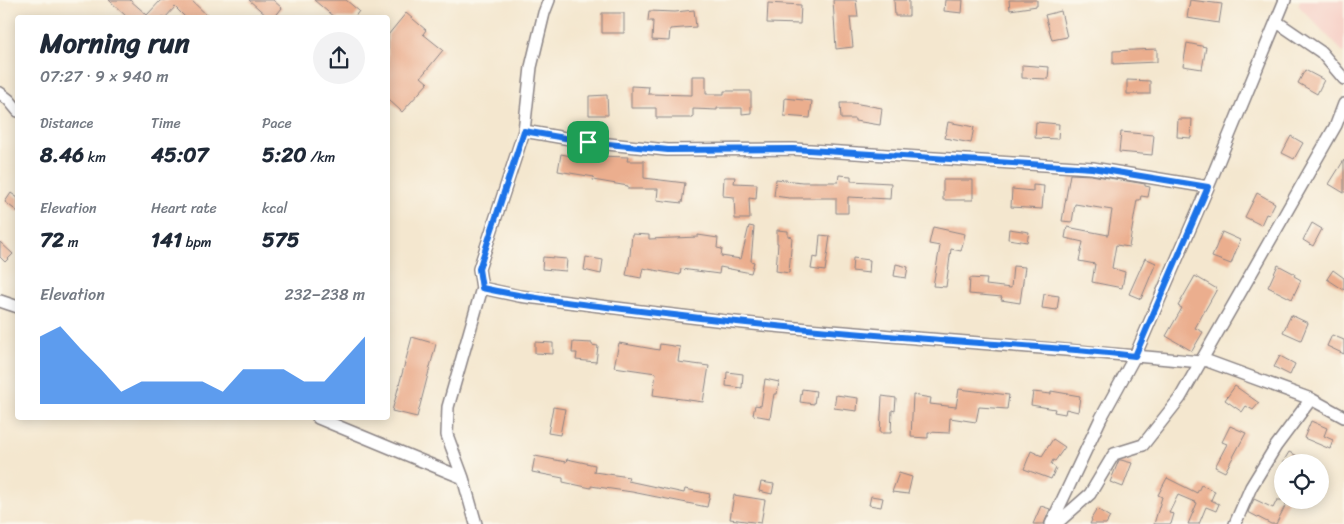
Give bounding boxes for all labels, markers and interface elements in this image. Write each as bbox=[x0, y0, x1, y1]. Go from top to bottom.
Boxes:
text: Morning run bbox=[40, 18, 190, 67]
button: share bbox=[313, 32, 365, 84]
text: 07:27 · 9 × 940 m bbox=[40, 62, 168, 91]
text: Distance bbox=[40, 111, 93, 136]
text: Time bbox=[151, 111, 181, 136]
text: Pace bbox=[262, 111, 292, 136]
pin bbox=[567, 121, 609, 163]
icon: arrive bbox=[574, 128, 602, 156]
text: 8.46 bbox=[40, 136, 84, 174]
text: 45:07 bbox=[151, 136, 209, 174]
text: 5:20 bbox=[262, 136, 307, 174]
text: km bbox=[84, 145, 106, 170]
text: /km bbox=[307, 145, 335, 170]
text: Elevation bbox=[40, 196, 97, 221]
text: Heart rate bbox=[151, 196, 217, 221]
text: kcal bbox=[262, 196, 287, 221]
text: 72 bbox=[40, 221, 64, 259]
text: 141 bbox=[151, 221, 182, 259]
text: 575 bbox=[262, 221, 300, 259]
text: m bbox=[64, 230, 79, 255]
text: bpm bbox=[182, 230, 212, 255]
text: Elevation bbox=[40, 280, 105, 309]
text: 232–238 m bbox=[285, 280, 365, 309]
map controls bbox=[1274, 454, 1329, 509]
button: locate bbox=[1274, 454, 1329, 509]

